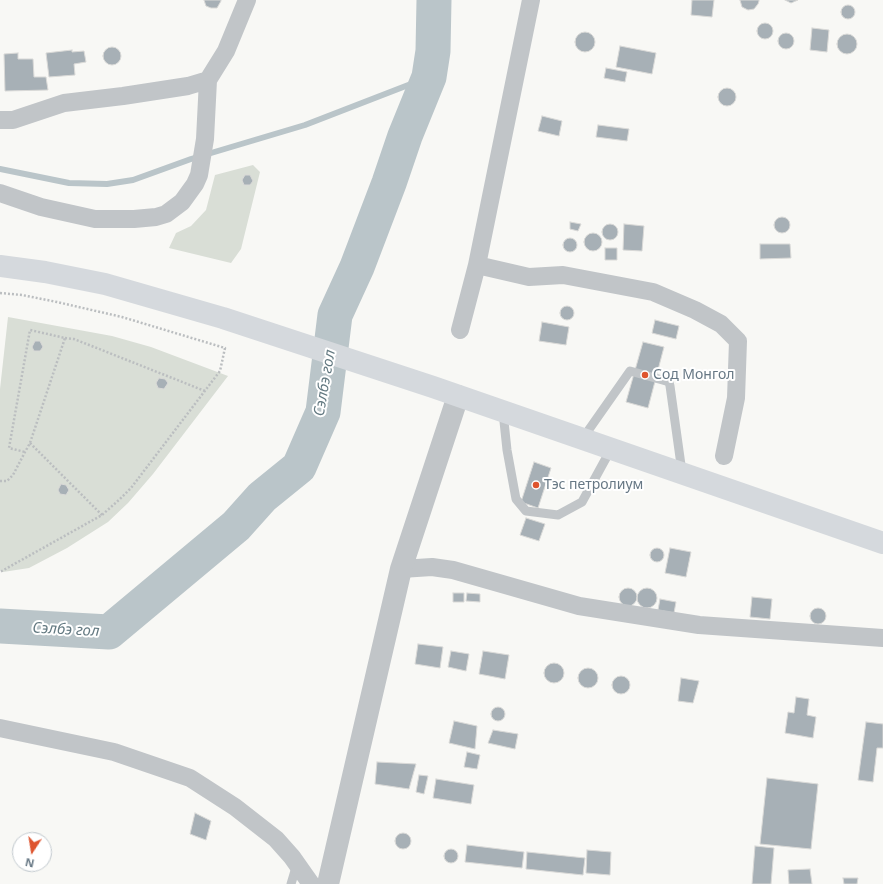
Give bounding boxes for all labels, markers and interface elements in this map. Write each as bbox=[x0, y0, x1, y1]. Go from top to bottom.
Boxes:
water label: Сэлбэ гол bbox=[310, 348, 340, 418]
place label: Сод Монгол bbox=[653, 367, 734, 383]
marker: Сод Монгол bbox=[640, 370, 650, 380]
place label: Тэс петролиум bbox=[544, 477, 643, 493]
marker: Тэс петролиум bbox=[531, 480, 541, 490]
water label: Сэлбэ гол bbox=[32, 619, 100, 641]
north arrow bbox=[12, 832, 52, 872]
text: N bbox=[24, 855, 36, 872]

